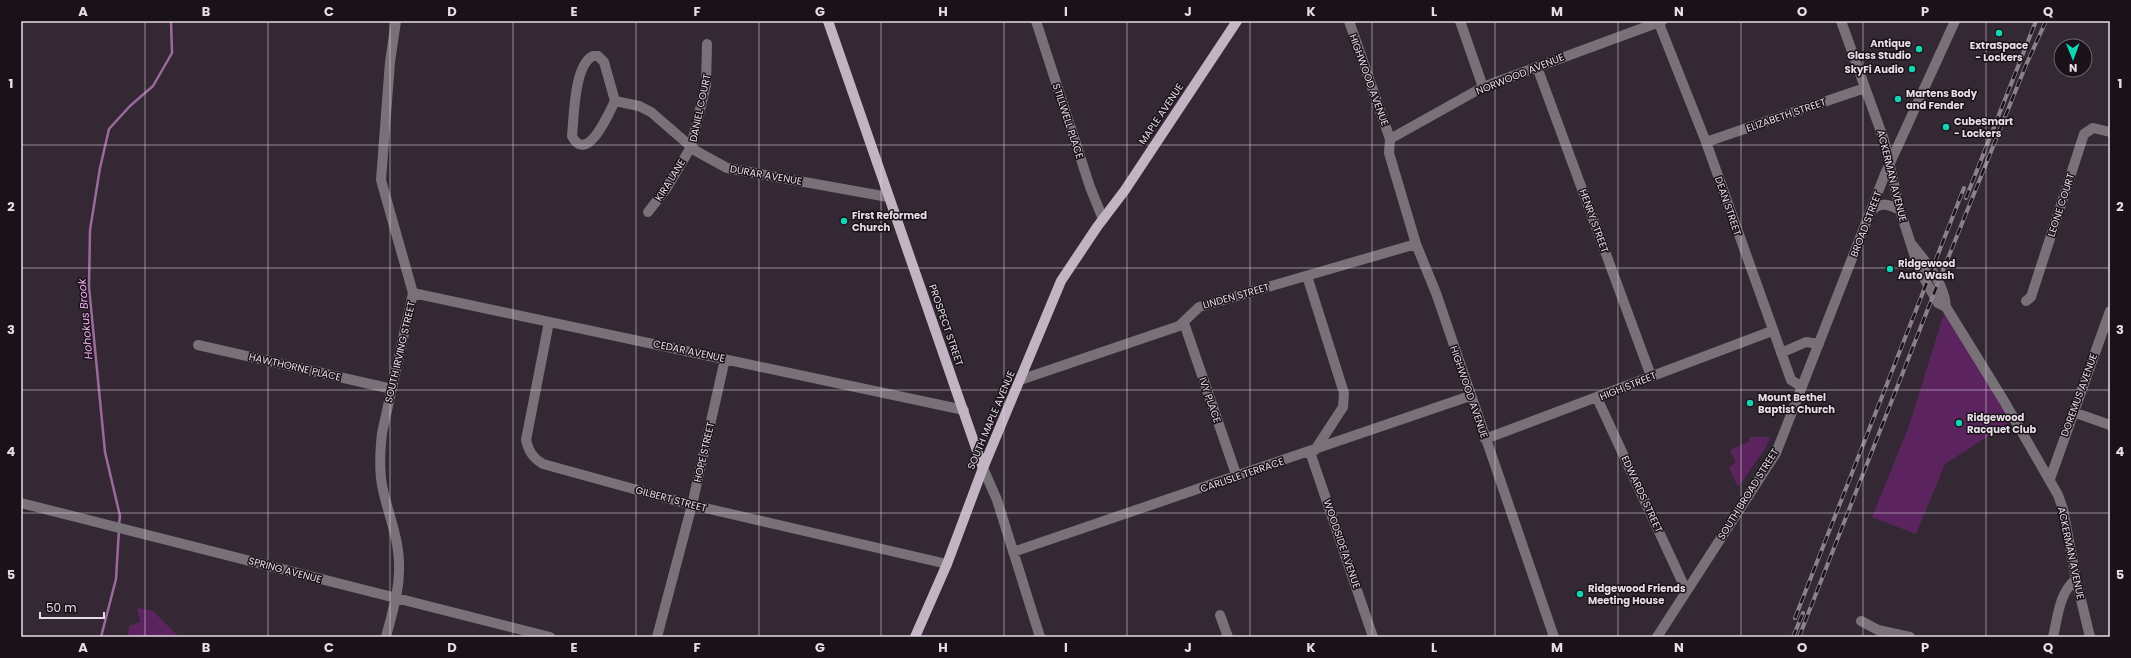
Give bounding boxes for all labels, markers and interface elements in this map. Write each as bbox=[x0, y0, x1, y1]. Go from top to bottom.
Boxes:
text: A bbox=[78, 2, 88, 21]
text: B bbox=[202, 2, 211, 21]
text: C bbox=[324, 2, 334, 21]
text: D bbox=[447, 2, 457, 21]
text: E bbox=[570, 2, 578, 21]
text: F bbox=[693, 2, 701, 21]
text: G bbox=[815, 2, 825, 21]
text: H bbox=[938, 2, 948, 21]
text: I bbox=[1064, 2, 1068, 21]
text: J bbox=[1184, 2, 1192, 21]
text: K bbox=[1306, 2, 1316, 21]
text: L bbox=[1431, 2, 1437, 21]
text: M bbox=[1551, 2, 1563, 21]
text: N bbox=[1674, 2, 1684, 21]
text: O bbox=[1797, 2, 1807, 21]
text: P bbox=[1921, 2, 1929, 21]
text: Q bbox=[2043, 2, 2053, 21]
marker: ExtraSpace - Lockers bbox=[1994, 28, 2004, 38]
street label: HIGHWOOD AVENUE bbox=[1345, 32, 1393, 128]
place label: Antique Glass Studio bbox=[1847, 36, 1912, 63]
place label: ExtraSpace - Lockers bbox=[1970, 38, 2028, 65]
north arrow bbox=[2053, 38, 2093, 78]
marker: Antique Glass Studio bbox=[1914, 44, 1924, 54]
street label: NORWOOD AVENUE bbox=[1474, 49, 1566, 99]
text: N bbox=[2069, 60, 2077, 76]
place label: SkyFi Audio bbox=[1845, 62, 1905, 77]
marker: SkyFi Audio bbox=[1907, 64, 1917, 74]
street label: DANIEL COURT bbox=[685, 72, 715, 143]
text: 1 bbox=[9, 74, 13, 93]
text: 1 bbox=[2118, 74, 2122, 93]
street label: MAPLE AVENUE bbox=[1135, 80, 1187, 148]
street label: STILLWELL PLACE bbox=[1049, 81, 1087, 161]
place label: Martens Body and Fender bbox=[1906, 86, 1978, 113]
street label: ELIZABETH STREET bbox=[1744, 94, 1828, 136]
marker: Martens Body and Fender bbox=[1893, 94, 1903, 104]
place label: CubeSmart - Lockers bbox=[1954, 114, 2013, 141]
marker: CubeSmart - Lockers bbox=[1941, 122, 1951, 132]
street label: ACKERMAN AVENUE bbox=[1873, 128, 1911, 224]
street label: KIRA LANE bbox=[651, 156, 689, 204]
street label: DURAR AVENUE bbox=[729, 161, 803, 189]
street label: LEONE COURT bbox=[2044, 171, 2079, 239]
street label: DEAN STREET bbox=[1711, 174, 1745, 238]
street label: HENRY STREET bbox=[1576, 187, 1613, 255]
street label: BROAD STREET bbox=[1847, 188, 1886, 259]
text: 2 bbox=[7, 197, 15, 216]
text: 2 bbox=[2116, 197, 2124, 216]
place label: First Reformed Church bbox=[852, 208, 927, 235]
marker: First Reformed Church bbox=[839, 216, 849, 226]
place label: Ridgewood Auto Wash bbox=[1898, 256, 1956, 283]
marker: Ridgewood Auto Wash bbox=[1885, 264, 1895, 274]
water label: Hohokus Brook bbox=[73, 277, 97, 360]
street label: LINDEN STREET bbox=[1201, 279, 1272, 313]
street label: PROSPECT STREET bbox=[925, 282, 967, 368]
street label: SOUTH IRVING STREET bbox=[381, 299, 419, 404]
text: 3 bbox=[7, 320, 15, 339]
text: 3 bbox=[2116, 320, 2124, 339]
street label: CEDAR AVENUE bbox=[652, 336, 726, 366]
street label: HIGHWOOD AVENUE bbox=[1446, 344, 1492, 440]
street label: HAWTHORNE PLACE bbox=[247, 349, 343, 385]
street label: DOREMUS AVENUE bbox=[2057, 351, 2101, 439]
street label: SOUTH MAPLE AVENUE bbox=[963, 368, 1019, 472]
street label: HIGH STREET bbox=[1597, 368, 1659, 404]
street label: IVY PLACE bbox=[1195, 375, 1225, 425]
place label: Mount Bethel Baptist Church bbox=[1758, 390, 1835, 417]
marker: Mount Bethel Baptist Church bbox=[1745, 398, 1755, 408]
place label: Ridgewood Racquet Club bbox=[1967, 410, 2037, 437]
marker: Ridgewood Racquet Club bbox=[1954, 418, 1964, 428]
street label: HOPE STREET bbox=[690, 420, 718, 484]
text: 4 bbox=[7, 442, 16, 461]
text: 4 bbox=[2116, 442, 2125, 461]
street label: SOUTH BROAD STREET bbox=[1714, 445, 1783, 543]
street label: EDWARDS STREET bbox=[1618, 453, 1667, 536]
street label: CARLISLE TERRACE bbox=[1198, 454, 1286, 496]
street label: GILBERT STREET bbox=[634, 482, 709, 516]
street label: WOODSIDE AVENUE bbox=[1320, 497, 1364, 591]
street label: ACKERMAN AVENUE bbox=[2054, 505, 2088, 601]
street label: SPRING AVENUE bbox=[247, 553, 323, 587]
text: 5 bbox=[7, 565, 15, 584]
text: 5 bbox=[2116, 565, 2124, 584]
place label: Ridgewood Friends Meeting House bbox=[1588, 581, 1686, 608]
marker: Ridgewood Friends Meeting House bbox=[1575, 589, 1585, 599]
scale bar bbox=[40, 594, 104, 620]
text: 50 m bbox=[46, 599, 77, 616]
text: A bbox=[78, 638, 88, 657]
text: B bbox=[202, 638, 211, 657]
text: C bbox=[324, 638, 334, 657]
text: D bbox=[447, 638, 457, 657]
text: E bbox=[570, 638, 578, 657]
text: F bbox=[693, 638, 701, 657]
text: G bbox=[815, 638, 825, 657]
text: H bbox=[938, 638, 948, 657]
text: I bbox=[1064, 638, 1068, 657]
text: J bbox=[1184, 638, 1192, 657]
text: K bbox=[1306, 638, 1316, 657]
text: L bbox=[1431, 638, 1437, 657]
text: M bbox=[1551, 638, 1563, 657]
text: N bbox=[1674, 638, 1684, 657]
text: O bbox=[1797, 638, 1807, 657]
text: P bbox=[1921, 638, 1929, 657]
text: Q bbox=[2043, 638, 2053, 657]

